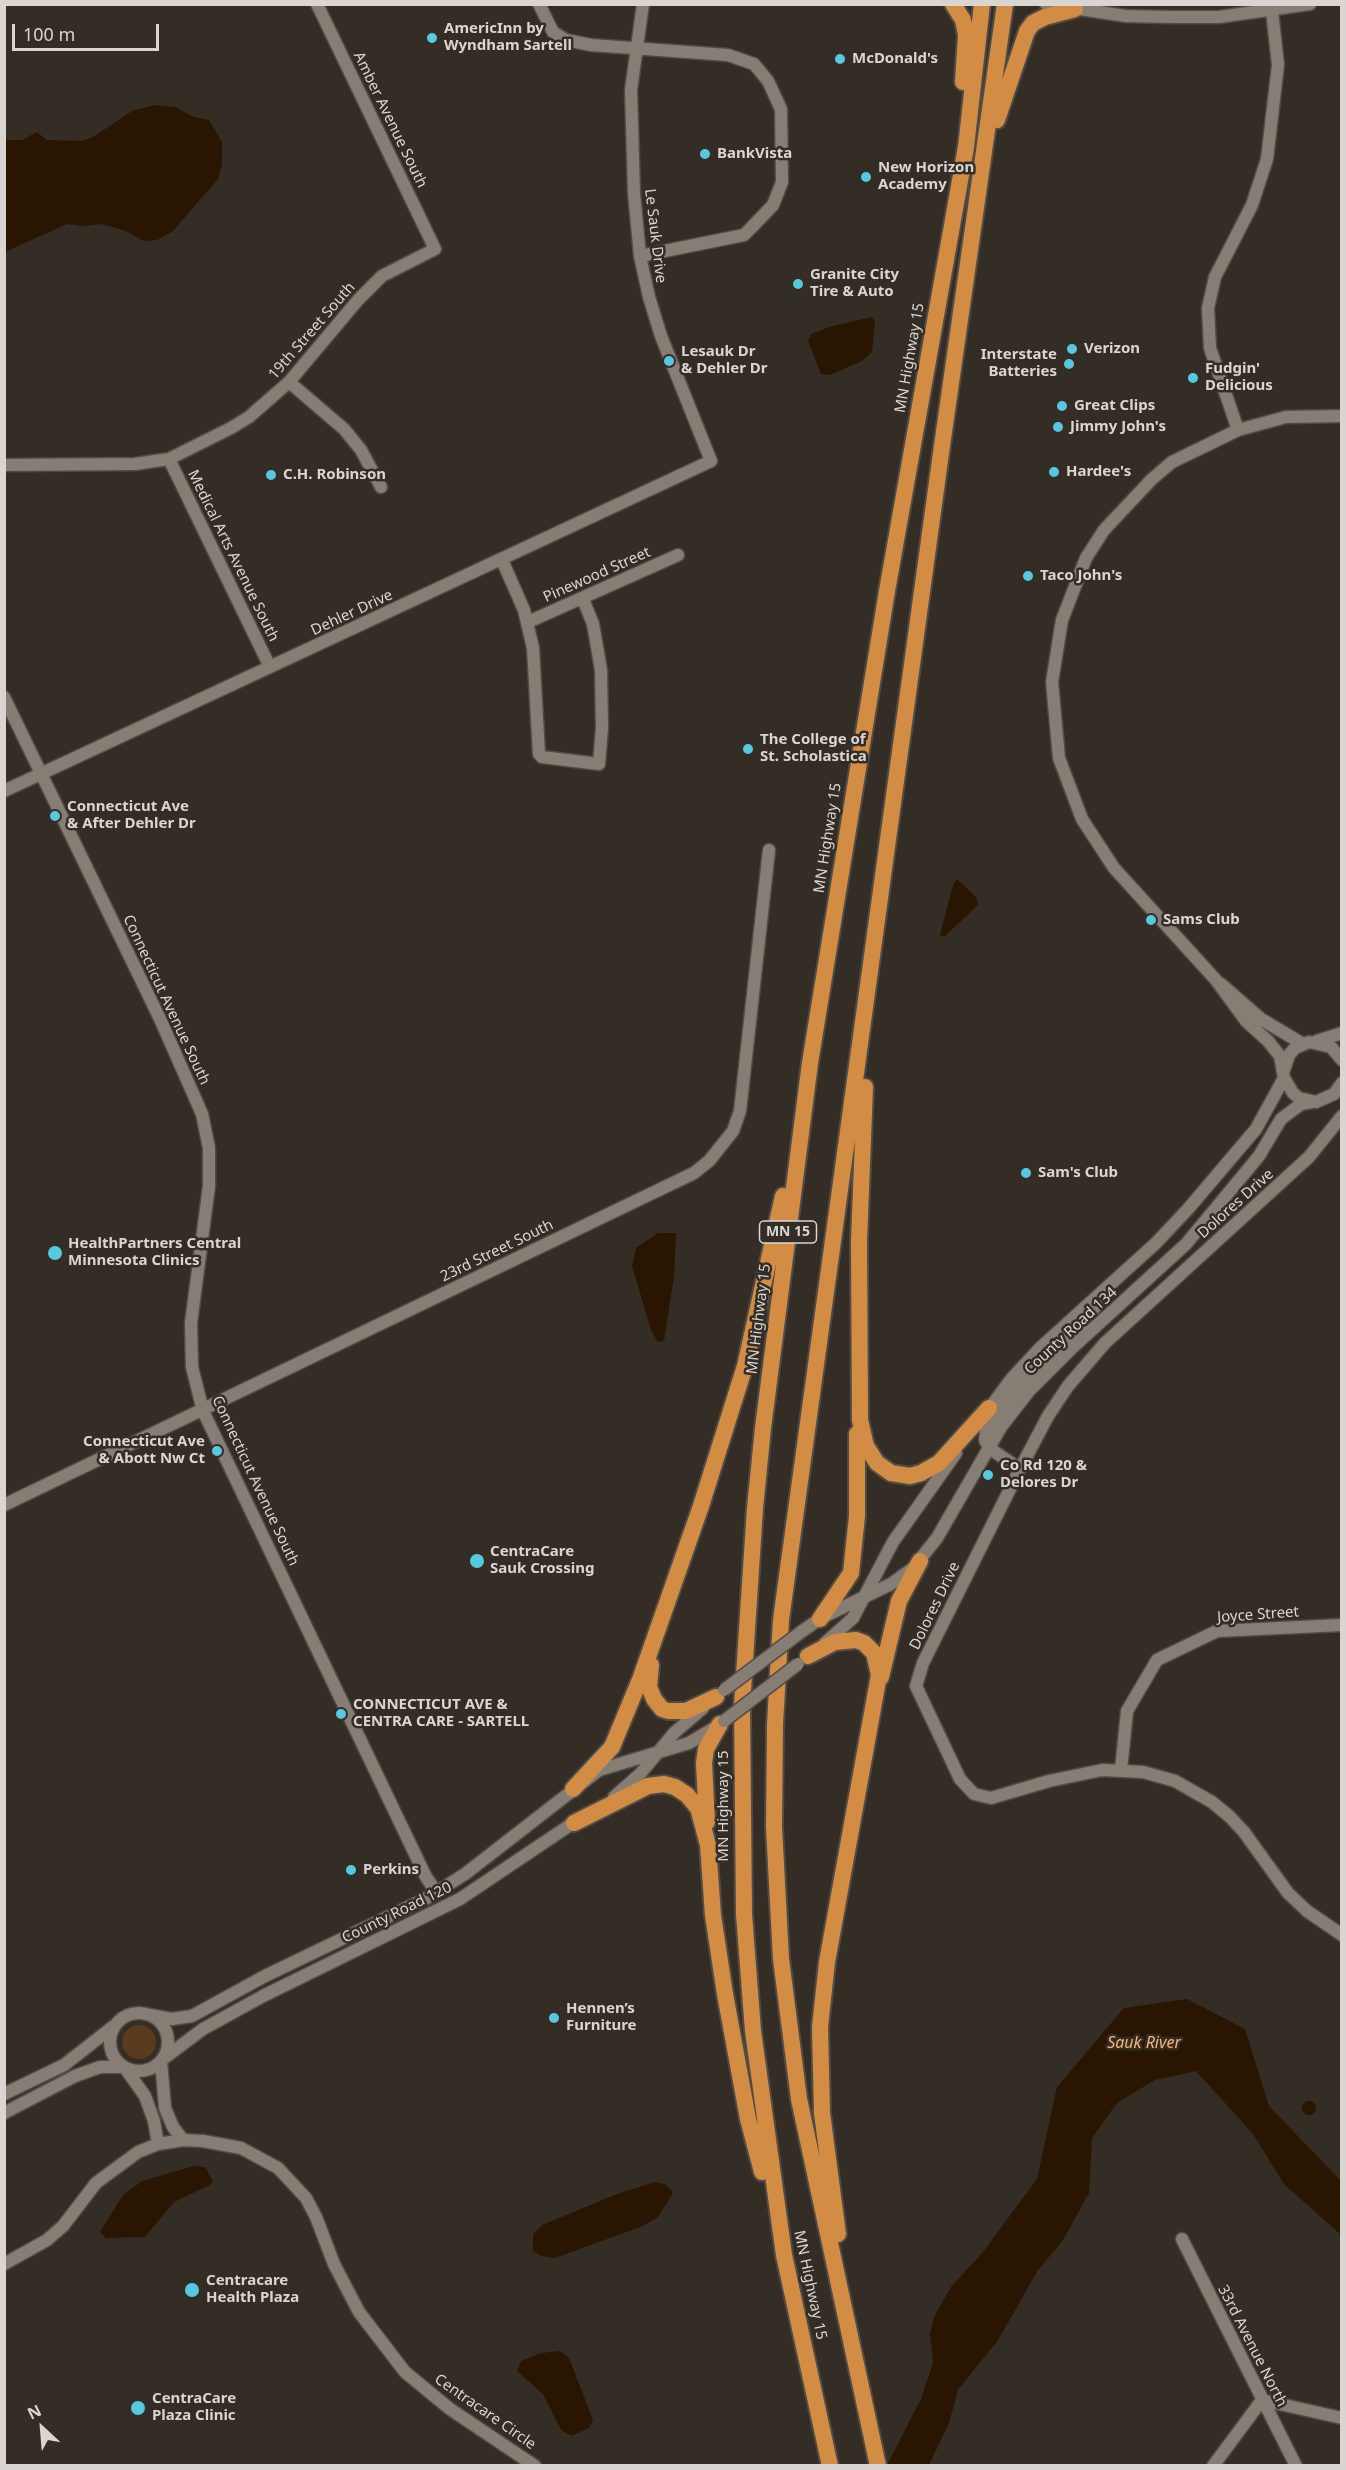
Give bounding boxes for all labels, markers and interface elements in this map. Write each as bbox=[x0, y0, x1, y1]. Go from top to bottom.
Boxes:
scale bar bbox=[15, 12, 162, 50]
place label: AmericInn by Wyndham Sartell bbox=[444, 20, 572, 55]
text: 100 m bbox=[23, 22, 75, 46]
marker: AmericInn by Wyndham Sartell bbox=[425, 31, 439, 45]
street label: Amber Avenue South bbox=[349, 49, 431, 191]
place label: McDonald's bbox=[852, 50, 938, 68]
marker: McDonald's bbox=[833, 52, 847, 66]
place label: BankVista bbox=[717, 145, 792, 163]
marker: BankVista bbox=[698, 147, 712, 161]
place label: New Horizon Academy bbox=[878, 159, 974, 194]
marker: New Horizon Academy bbox=[859, 170, 873, 184]
street label: Le Sauk Drive bbox=[640, 188, 670, 284]
place label: Granite City Tire & Auto bbox=[810, 266, 899, 301]
marker: Granite City Tire & Auto bbox=[791, 277, 805, 291]
street label: 19th Street South bbox=[265, 279, 359, 383]
street label: MN Highway 15 bbox=[891, 302, 929, 414]
place label: Verizon bbox=[1084, 340, 1140, 358]
marker: Verizon bbox=[1065, 342, 1079, 356]
place label: Lesauk Dr & Dehler Dr bbox=[681, 343, 768, 378]
place label: Interstate Batteries bbox=[981, 346, 1057, 381]
marker: Lesauk Dr & Dehler Dr bbox=[662, 354, 676, 368]
marker: Interstate Batteries bbox=[1062, 357, 1076, 371]
place label: Fudgin' Delicious bbox=[1205, 360, 1273, 395]
marker: Fudgin' Delicious bbox=[1186, 371, 1200, 385]
place label: Great Clips bbox=[1074, 397, 1155, 415]
marker: Great Clips bbox=[1055, 399, 1069, 413]
place label: Jimmy John's bbox=[1070, 418, 1166, 436]
marker: Jimmy John's bbox=[1051, 420, 1065, 434]
place label: Hardee's bbox=[1066, 463, 1131, 481]
marker: Hardee's bbox=[1047, 465, 1061, 479]
place label: C.H. Robinson bbox=[283, 466, 386, 484]
street label: Medical Arts Avenue South bbox=[184, 467, 282, 645]
marker: C.H. Robinson bbox=[264, 468, 278, 482]
street label: Pinewood Street bbox=[541, 543, 653, 607]
place label: Taco John's bbox=[1040, 567, 1122, 585]
marker: Taco John's bbox=[1021, 569, 1035, 583]
street label: Dehler Drive bbox=[308, 586, 396, 640]
place label: The College of St. Scholastica bbox=[760, 731, 867, 766]
marker: The College of St. Scholastica bbox=[741, 742, 755, 756]
street label: MN Highway 15 bbox=[810, 782, 846, 894]
place label: Connecticut Ave & After Dehler Dr bbox=[67, 798, 196, 833]
marker: Connecticut Ave & After Dehler Dr bbox=[48, 809, 62, 823]
place label: Sams Club bbox=[1163, 911, 1240, 929]
street label: Connecticut Avenue South bbox=[119, 912, 213, 1088]
marker: Sams Club bbox=[1144, 913, 1158, 927]
place label: Sam's Club bbox=[1038, 1164, 1118, 1182]
street label: Dolores Drive bbox=[1194, 1165, 1278, 1243]
marker: Sam's Club bbox=[1019, 1166, 1033, 1180]
street label: 23rd Street South bbox=[438, 1216, 556, 1286]
road number: MN 15 bbox=[760, 1221, 816, 1243]
place label: HealthPartners Central Minnesota Clinics bbox=[68, 1235, 241, 1270]
marker: HealthPartners Central Minnesota Clinics bbox=[46, 1244, 64, 1262]
street label: MN Highway 15 bbox=[743, 1263, 775, 1375]
street label: County Road 134 bbox=[1021, 1284, 1121, 1378]
street label: Connecticut Avenue South bbox=[208, 1393, 302, 1569]
place label: Connecticut Ave & Abott Nw Ct bbox=[83, 1433, 205, 1468]
marker: Connecticut Ave & Abott Nw Ct bbox=[210, 1444, 224, 1458]
place label: Co Rd 120 & Delores Dr bbox=[1000, 1457, 1087, 1492]
marker: Co Rd 120 & Delores Dr bbox=[981, 1468, 995, 1482]
place label: CentraCare Sauk Crossing bbox=[490, 1543, 594, 1578]
marker: CentraCare Sauk Crossing bbox=[468, 1552, 486, 1570]
street label: Dolores Drive bbox=[906, 1559, 964, 1653]
street label: Joyce Street bbox=[1216, 1603, 1300, 1627]
place label: CONNECTICUT AVE & CENTRA CARE - SARTELL bbox=[353, 1696, 529, 1731]
marker: CONNECTICUT AVE & CENTRA CARE - SARTELL bbox=[334, 1707, 348, 1721]
street label: MN Highway 15 bbox=[715, 1750, 733, 1862]
place label: Perkins bbox=[363, 1861, 419, 1879]
marker: Perkins bbox=[344, 1863, 358, 1877]
street label: County Road 120 bbox=[339, 1879, 455, 1947]
place label: Hennen’s Furniture bbox=[566, 2000, 637, 2035]
marker: Hennen’s Furniture bbox=[547, 2011, 561, 2025]
water label: Sauk River bbox=[1107, 2033, 1181, 2053]
street label: MN Highway 15 bbox=[790, 2229, 830, 2341]
place label: Centracare Health Plaza bbox=[206, 2272, 299, 2307]
marker: Centracare Health Plaza bbox=[183, 2281, 201, 2299]
street label: 33rd Avenue North bbox=[1214, 2282, 1290, 2410]
street label: Centracare Circle bbox=[431, 2370, 539, 2454]
place label: CentraCare Plaza Clinic bbox=[152, 2390, 236, 2425]
north arrow bbox=[12, 2398, 72, 2458]
text: N bbox=[23, 2399, 45, 2425]
marker: CentraCare Plaza Clinic bbox=[129, 2399, 147, 2417]

